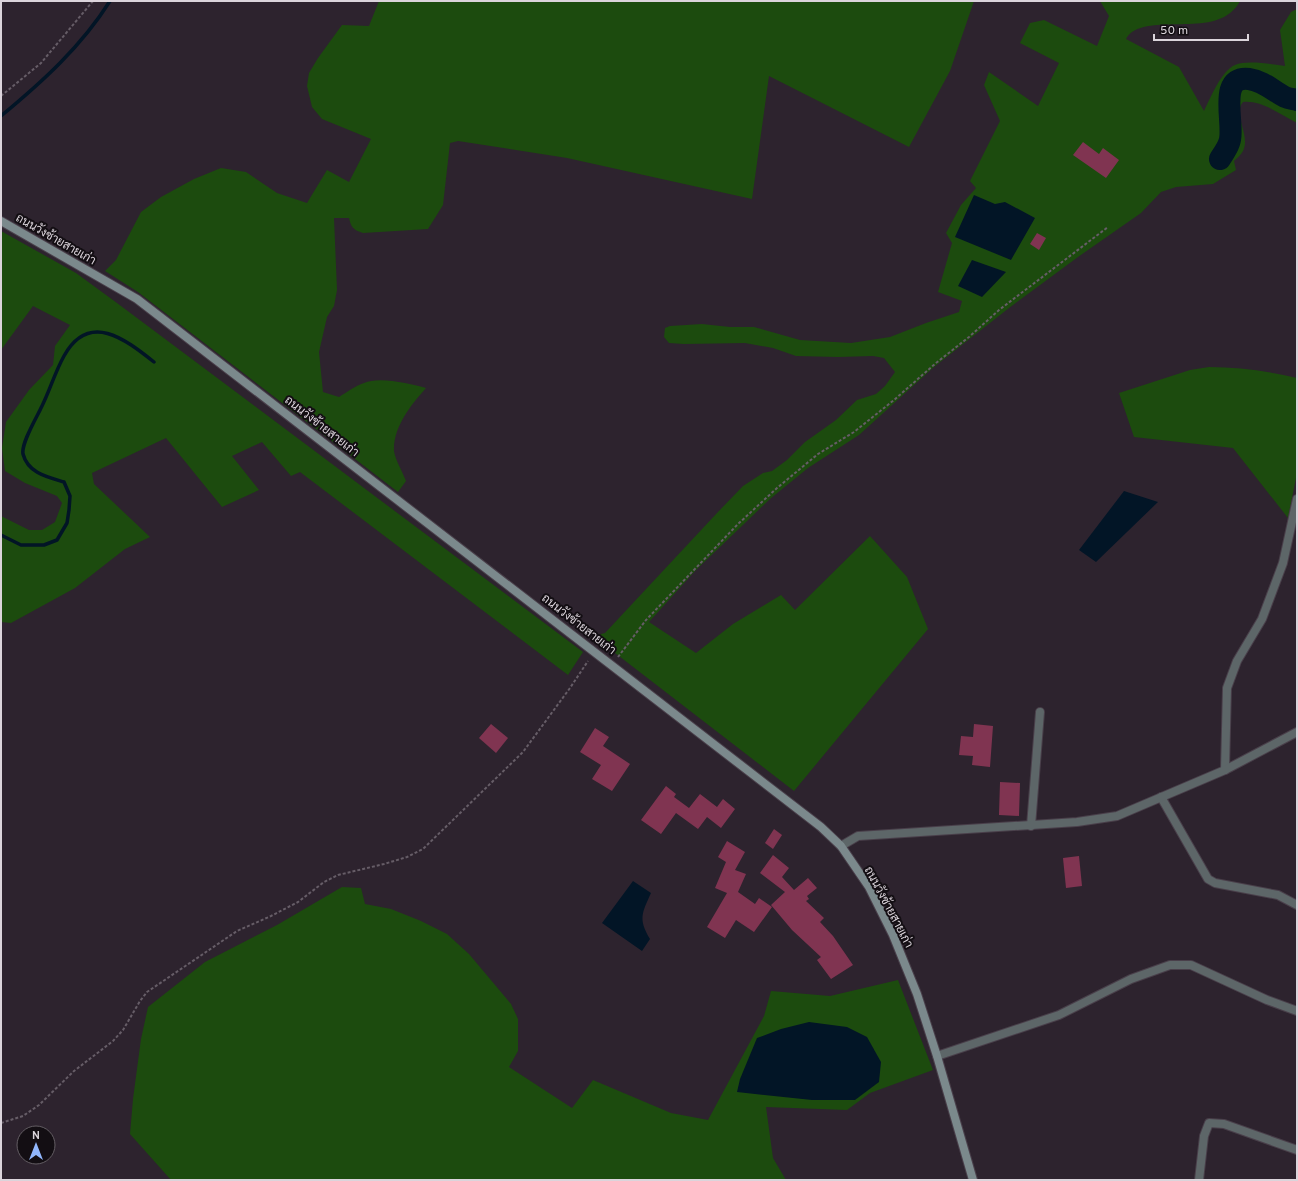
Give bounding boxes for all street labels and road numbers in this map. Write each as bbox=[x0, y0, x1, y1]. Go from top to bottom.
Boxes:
street label: ถนนวังซ้ายสายเก่า bbox=[13, 210, 98, 269]
street label: ถนนวังซ้ายสายเก่า bbox=[281, 393, 362, 461]
street label: ถนนวังซ้ายสายเก่า bbox=[538, 591, 619, 659]
street label: ถนนวังซ้ายสายเก่า bbox=[860, 864, 916, 951]

